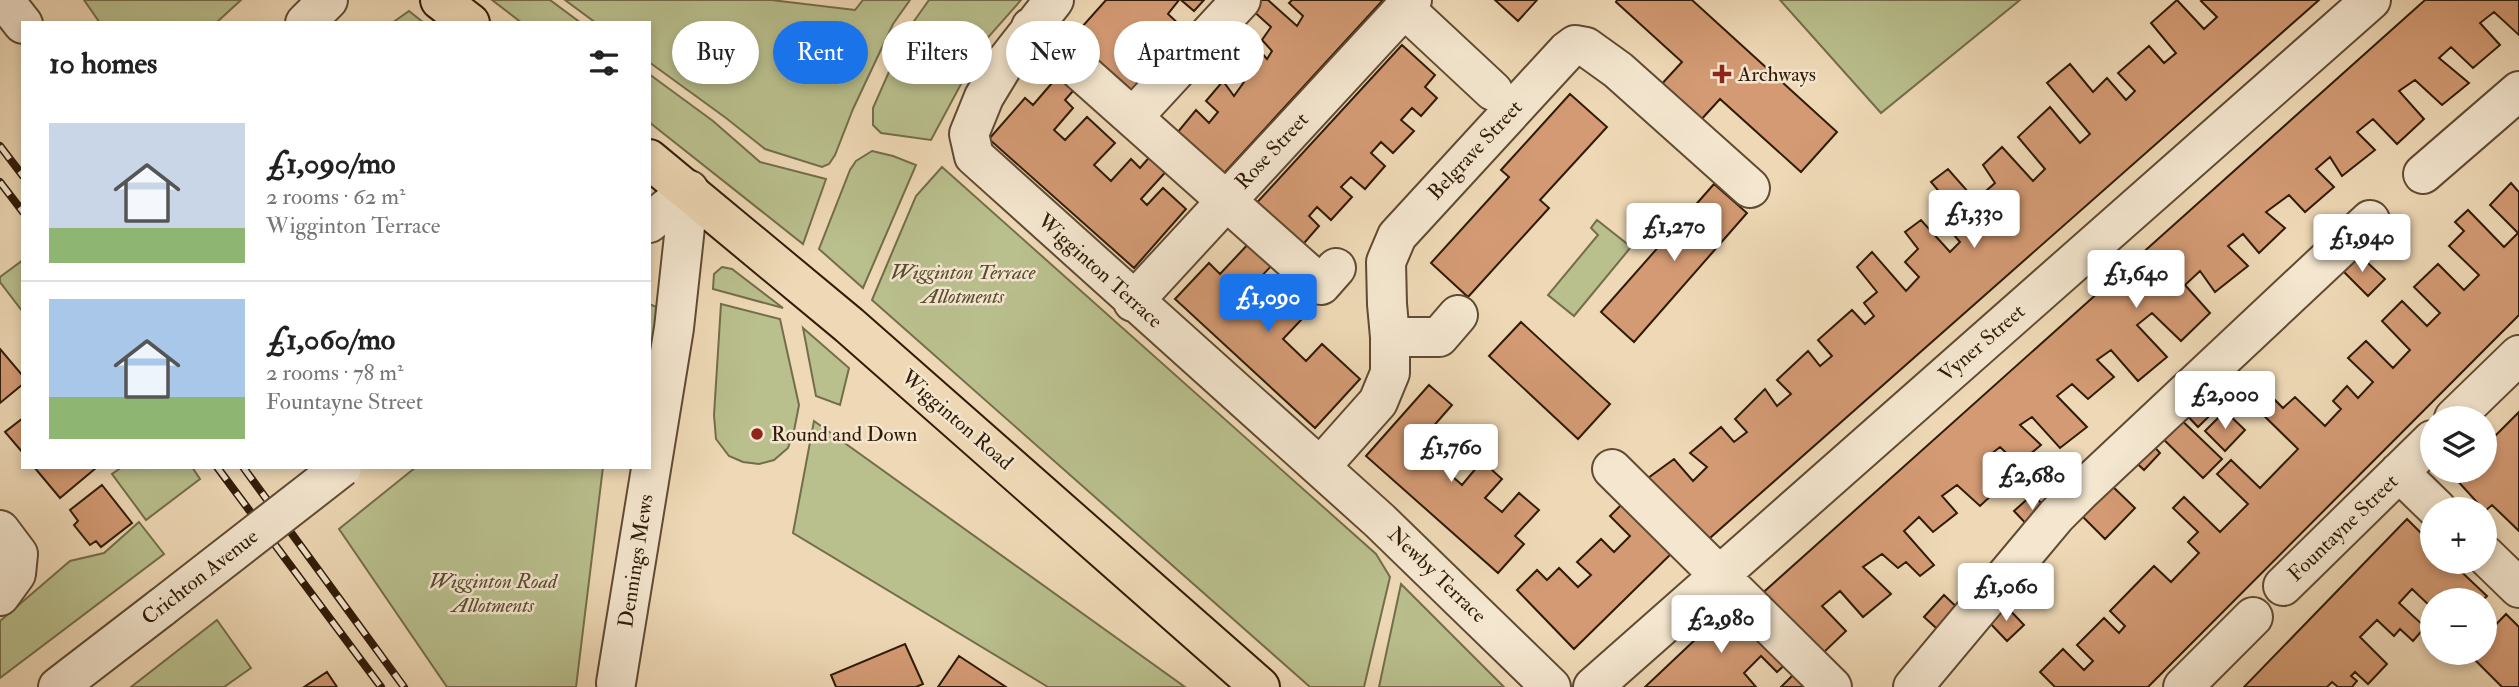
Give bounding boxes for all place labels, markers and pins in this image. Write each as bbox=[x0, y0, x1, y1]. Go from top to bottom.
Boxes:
place label: Archways bbox=[1737, 61, 1816, 88]
marker: Archways bbox=[1712, 64, 1732, 84]
pin: £1,330 bbox=[1917, 190, 2031, 250]
pin: £1,270 bbox=[1617, 204, 1731, 263]
pin: £1,940 bbox=[2305, 215, 2419, 274]
pin: £1,640 bbox=[2079, 250, 2193, 310]
pin: £1,090 bbox=[1211, 274, 1325, 334]
pin: £2,000 bbox=[2168, 372, 2282, 431]
place label: Round and Down bbox=[771, 421, 918, 448]
pin: £1,760 bbox=[1394, 424, 1508, 484]
marker: Round and Down bbox=[749, 426, 765, 442]
pin: £2,680 bbox=[1975, 452, 2089, 512]
pin: £1,060 bbox=[1949, 564, 2063, 623]
pin: £2,980 bbox=[1664, 596, 1778, 655]

